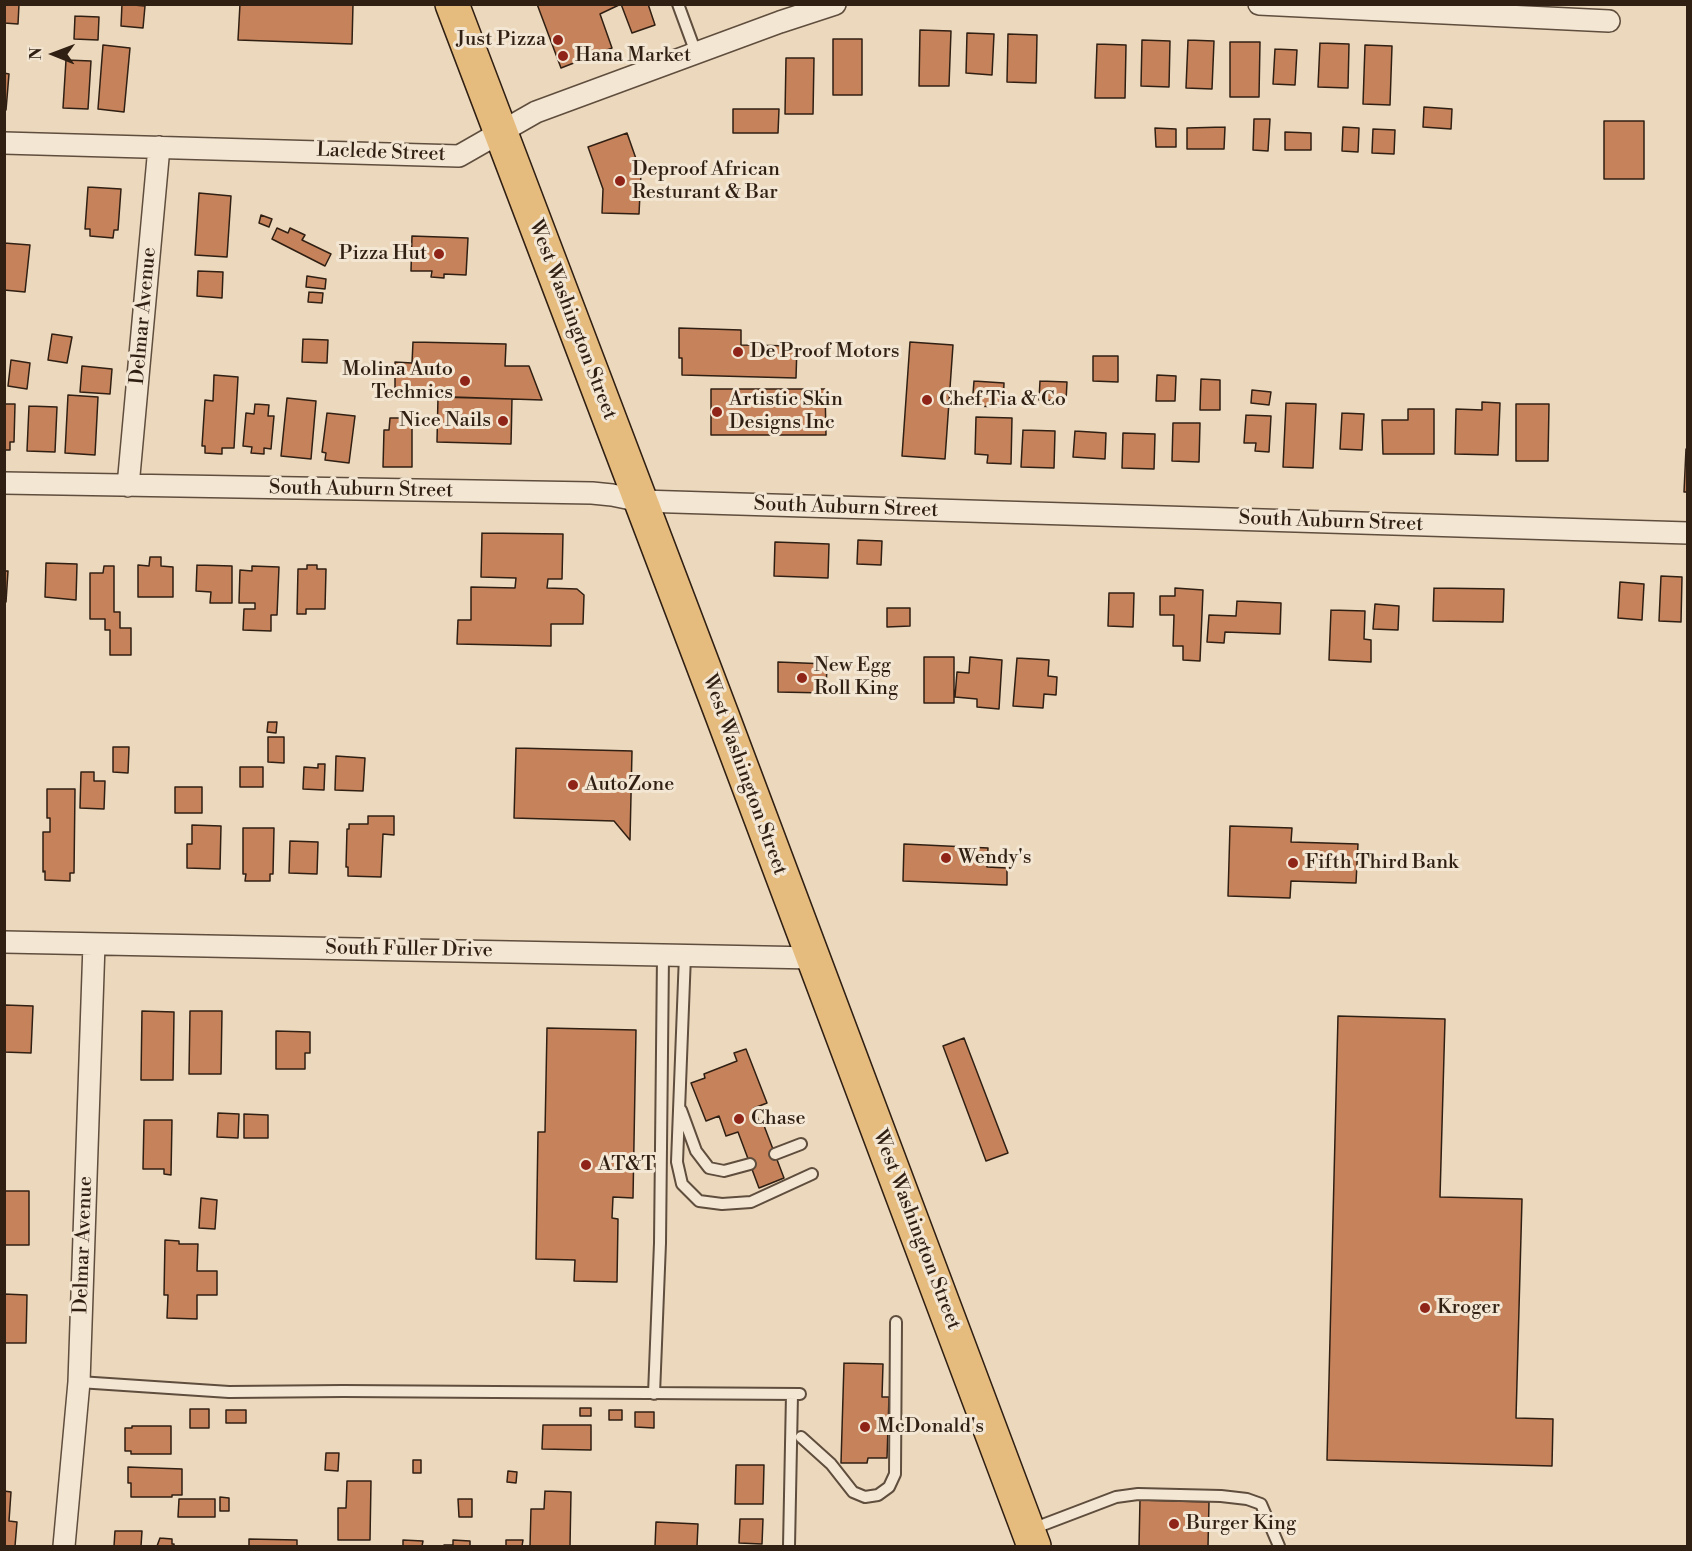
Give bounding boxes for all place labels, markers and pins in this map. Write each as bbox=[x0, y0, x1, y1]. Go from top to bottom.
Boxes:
place label: Just Pizza bbox=[456, 28, 546, 52]
marker: Just Pizza bbox=[551, 33, 565, 47]
place label: Hana Market bbox=[575, 44, 691, 68]
marker: Hana Market bbox=[556, 49, 570, 63]
place label: Deproof African Resturant & Bar bbox=[632, 158, 780, 205]
marker: Deproof African Resturant & Bar bbox=[613, 174, 627, 188]
place label: Pizza Hut bbox=[339, 242, 427, 266]
marker: Pizza Hut bbox=[432, 247, 446, 261]
place label: De Proof Motors bbox=[750, 340, 900, 364]
marker: De Proof Motors bbox=[731, 345, 745, 359]
place label: Molina Auto Technics bbox=[342, 358, 453, 405]
marker: Molina Auto Technics bbox=[458, 374, 472, 388]
place label: Artistic Skin Designs Inc bbox=[729, 388, 843, 435]
place label: Chef Tia & Co bbox=[939, 388, 1066, 412]
marker: Chef Tia & Co bbox=[920, 393, 934, 407]
marker: Artistic Skin Designs Inc bbox=[710, 405, 724, 419]
place label: Nice Nails bbox=[399, 409, 491, 433]
marker: Nice Nails bbox=[496, 414, 510, 428]
place label: New Egg Roll King bbox=[814, 654, 898, 701]
marker: New Egg Roll King bbox=[795, 671, 809, 685]
place label: AutoZone bbox=[585, 773, 674, 797]
marker: AutoZone bbox=[566, 778, 580, 792]
place label: Wendy's bbox=[958, 846, 1031, 870]
marker: Wendy's bbox=[939, 851, 953, 865]
place label: Fifth Third Bank bbox=[1305, 851, 1459, 875]
marker: Fifth Third Bank bbox=[1286, 856, 1300, 870]
place label: Chase bbox=[751, 1107, 806, 1131]
marker: Chase bbox=[732, 1112, 746, 1126]
place label: AT&T bbox=[598, 1153, 655, 1177]
marker: AT&T bbox=[579, 1158, 593, 1172]
place label: Kroger bbox=[1437, 1296, 1500, 1320]
marker: Kroger bbox=[1418, 1301, 1432, 1315]
place label: McDonald's bbox=[877, 1415, 984, 1439]
marker: McDonald's bbox=[858, 1420, 872, 1434]
place label: Burger King bbox=[1186, 1512, 1296, 1536]
marker: Burger King bbox=[1167, 1517, 1181, 1531]

